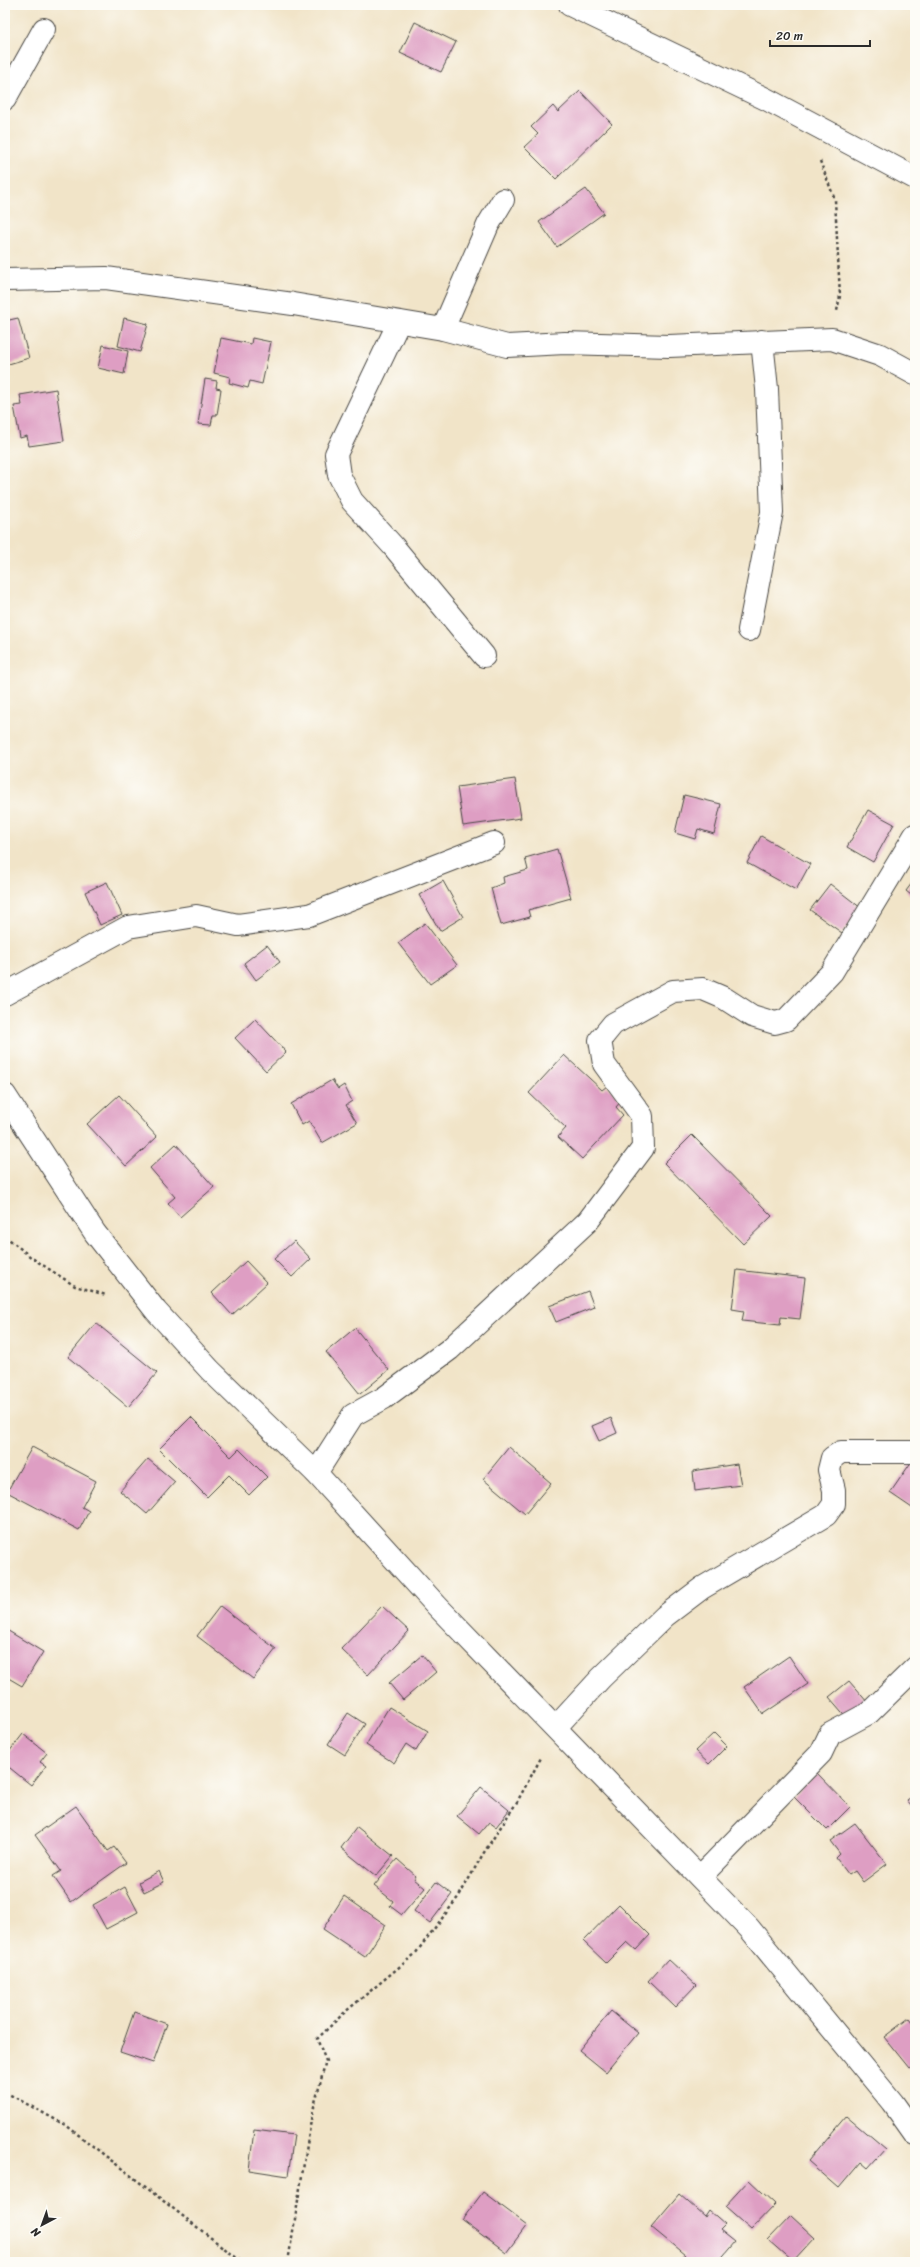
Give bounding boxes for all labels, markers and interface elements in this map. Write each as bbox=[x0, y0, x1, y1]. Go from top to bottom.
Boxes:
scale bar bbox=[770, 22, 870, 48]
text: 20 m bbox=[776, 25, 803, 47]
north arrow bbox=[22, 2205, 62, 2245]
text: N bbox=[26, 2222, 46, 2242]

